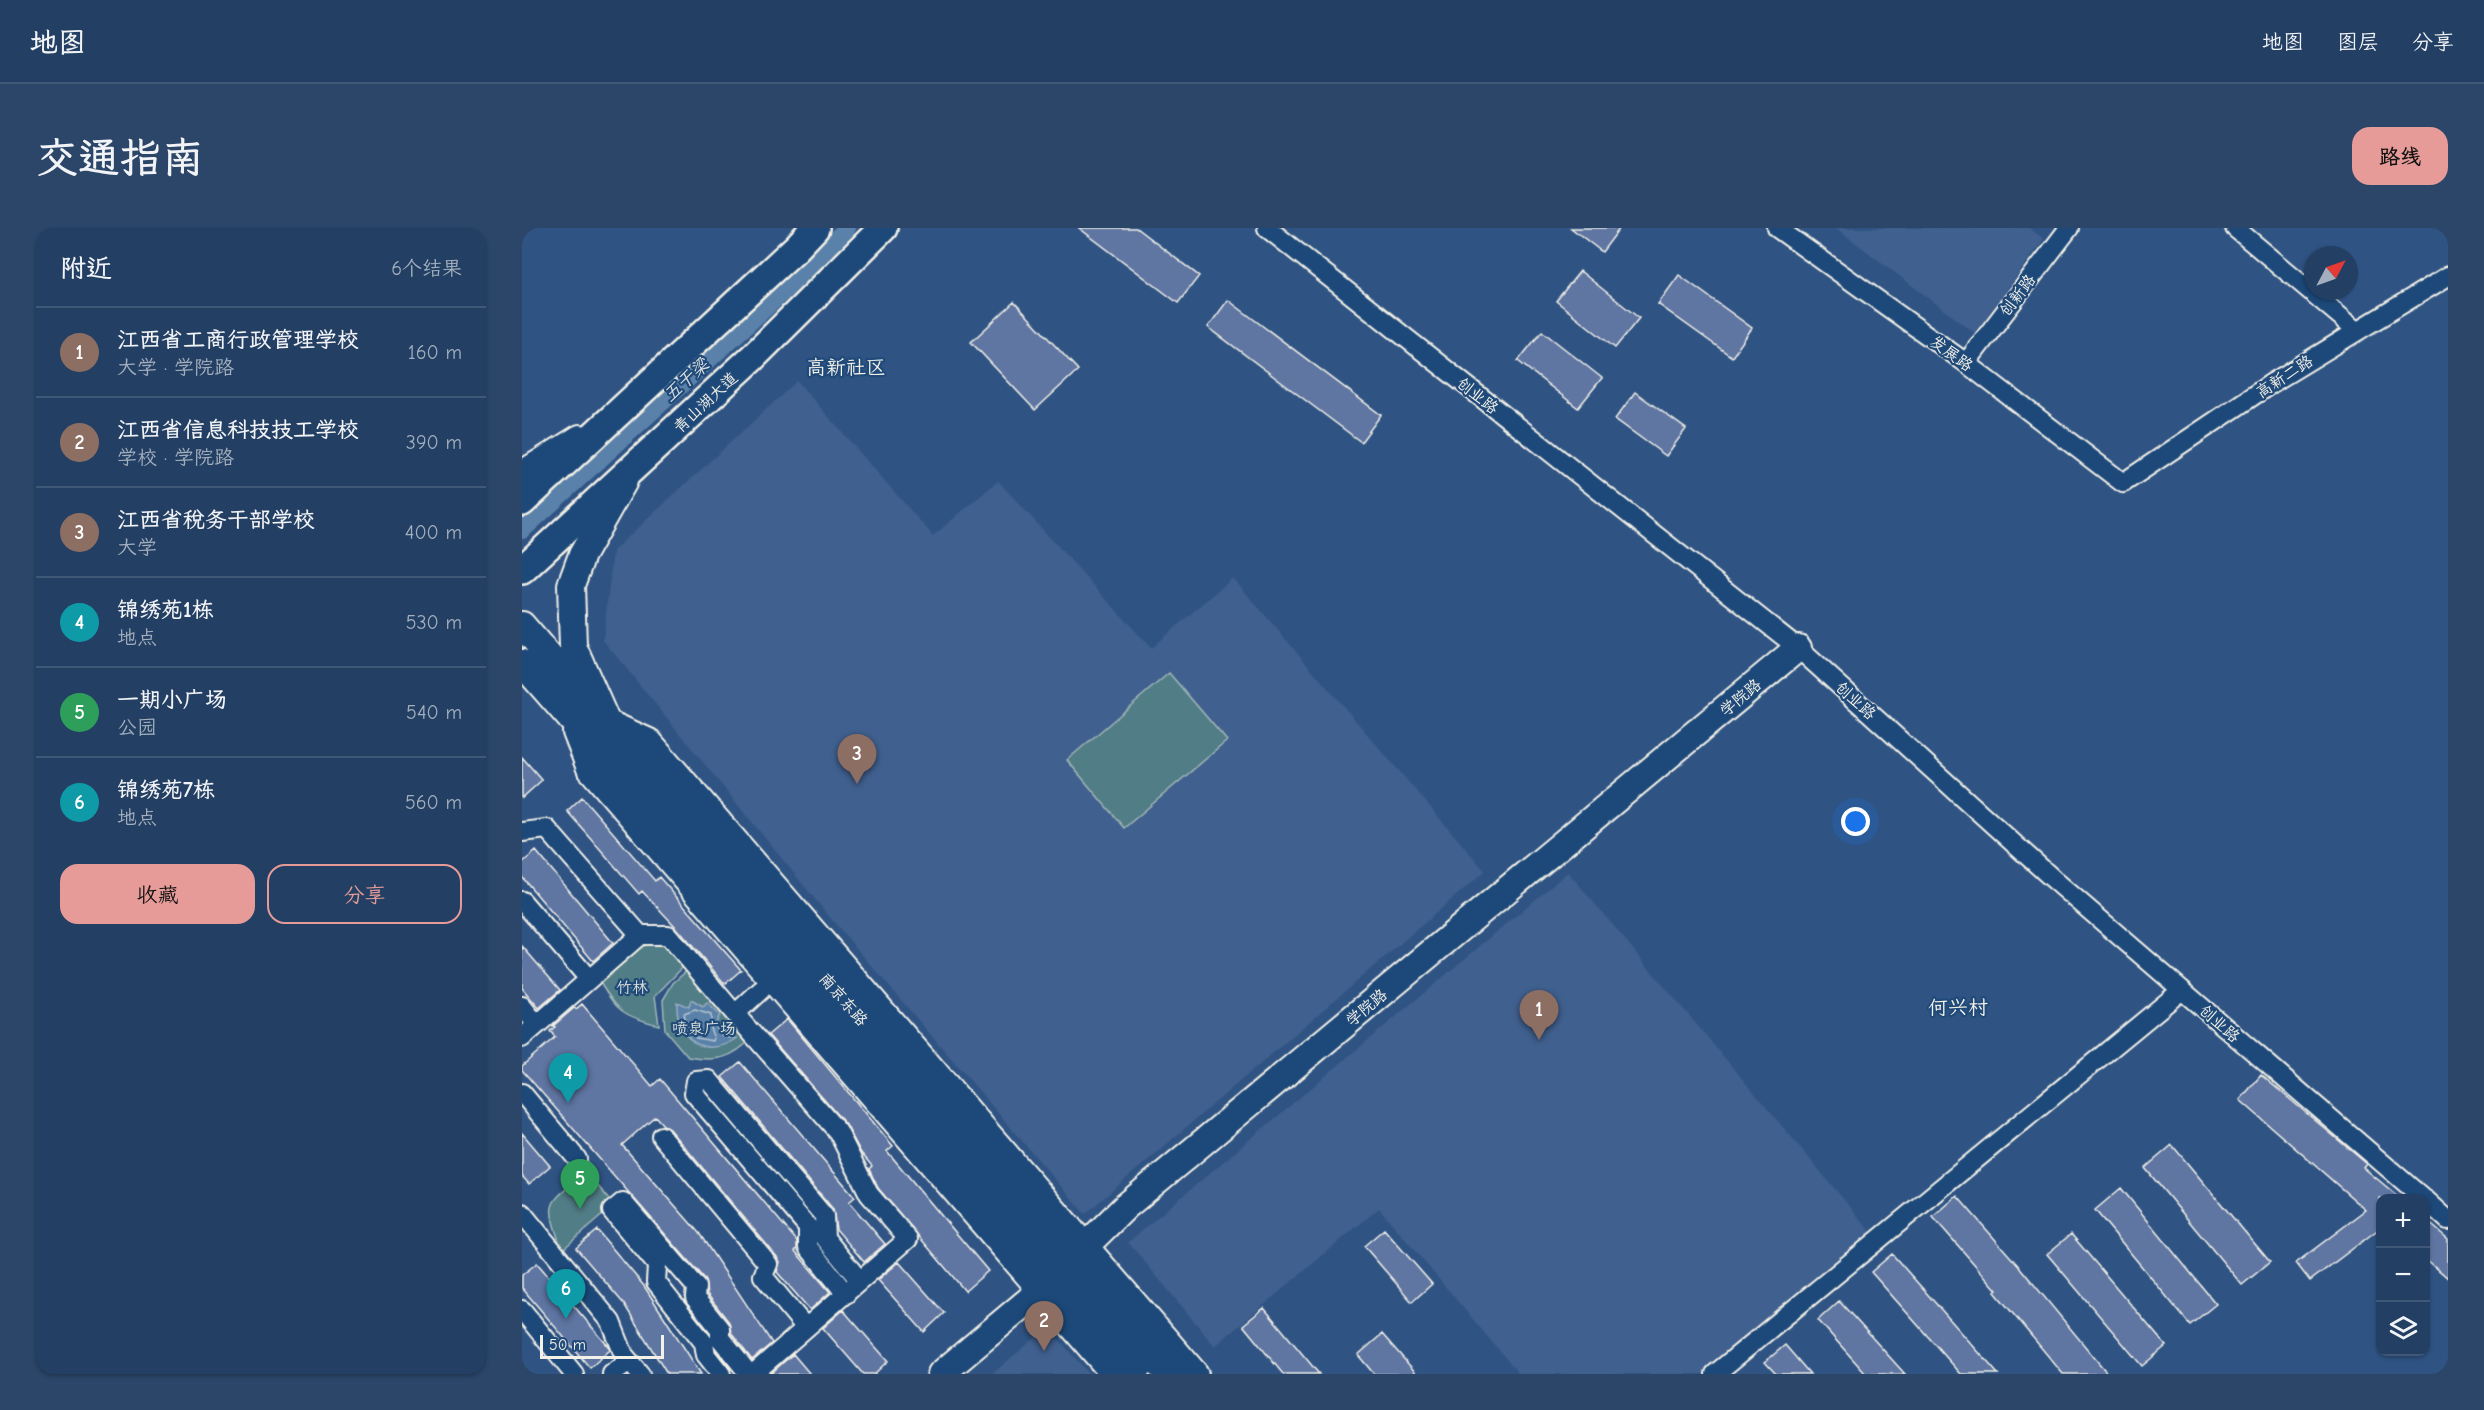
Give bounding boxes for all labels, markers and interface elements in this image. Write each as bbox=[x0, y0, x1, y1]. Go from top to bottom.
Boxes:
text: 地图 bbox=[30, 27, 86, 59]
text: 地图 bbox=[2262, 30, 2304, 54]
text: 图层 bbox=[2337, 30, 2379, 54]
text: 分享 bbox=[2412, 30, 2454, 54]
button: 路线 bbox=[2352, 127, 2448, 185]
text: 交通指南 bbox=[36, 134, 204, 183]
north arrow bbox=[2304, 246, 2358, 300]
text: 附近 bbox=[60, 254, 112, 284]
text: 6个结果 bbox=[391, 257, 462, 280]
street label: 创新路 bbox=[1996, 271, 2039, 320]
text: 江西省工商行政管理学校 bbox=[117, 327, 359, 353]
street label: 发展路 bbox=[1927, 332, 1976, 375]
text: 1 bbox=[76, 341, 83, 364]
text: 160 m bbox=[408, 341, 462, 364]
street label: 高新二路 bbox=[2253, 352, 2316, 402]
water label: 五干梁 bbox=[659, 354, 714, 406]
text: 大学 · 学院路 bbox=[117, 356, 234, 379]
district label: 高新社区 bbox=[806, 356, 886, 379]
street label: 青山湖大道 bbox=[670, 369, 741, 437]
street label: 创业路 bbox=[1453, 374, 1502, 418]
text: 江西省信息科技技工学校 bbox=[117, 417, 359, 443]
text: 2 bbox=[75, 431, 84, 454]
text: 390 m bbox=[406, 431, 462, 454]
text: 学校 · 学院路 bbox=[117, 446, 234, 469]
text: 江西省税务干部学校 bbox=[117, 507, 315, 533]
text: 3 bbox=[75, 521, 84, 544]
text: 400 m bbox=[405, 521, 462, 544]
text: 大学 bbox=[117, 536, 157, 559]
text: 锦绣苑1栋 bbox=[117, 597, 214, 623]
text: 4 bbox=[75, 611, 84, 634]
text: 530 m bbox=[406, 611, 462, 634]
text: 地点 bbox=[117, 626, 157, 649]
street label: 学院路 bbox=[1716, 675, 1765, 720]
street label: 创业路 bbox=[1831, 678, 1879, 723]
text: 一期小广场 bbox=[117, 687, 227, 713]
text: 5 bbox=[74, 701, 85, 724]
text: 540 m bbox=[406, 701, 462, 724]
text: 公园 bbox=[117, 716, 157, 739]
pin: 3 bbox=[838, 734, 876, 784]
text: 锦绣苑7栋 bbox=[117, 777, 215, 803]
text: 6 bbox=[74, 791, 85, 814]
text: 560 m bbox=[405, 791, 462, 814]
text: 地点 bbox=[117, 806, 157, 829]
your location bbox=[1841, 807, 1870, 836]
button: 收藏 bbox=[60, 864, 255, 924]
button: 分享 bbox=[267, 864, 462, 924]
street label: 南京东路 bbox=[815, 970, 871, 1030]
park label: 竹林 bbox=[616, 979, 648, 997]
street label: 学院路 bbox=[1342, 985, 1391, 1030]
pin: 1 bbox=[1520, 990, 1558, 1040]
district label: 何兴村 bbox=[1928, 996, 1988, 1019]
street label: 创业路 bbox=[2195, 1001, 2243, 1046]
park label: 喷泉广场 bbox=[672, 1020, 736, 1038]
pin: 4 bbox=[548, 1054, 588, 1103]
pin: 5 bbox=[560, 1160, 600, 1209]
map controls bbox=[2376, 1194, 2430, 1356]
button: + bbox=[2376, 1194, 2430, 1248]
button: − bbox=[2376, 1248, 2430, 1302]
pin: 6 bbox=[546, 1270, 585, 1319]
pin: 2 bbox=[1024, 1302, 1064, 1351]
button: layers bbox=[2376, 1302, 2430, 1356]
scale bar bbox=[540, 1332, 664, 1360]
text: 50 m bbox=[549, 1336, 586, 1354]

